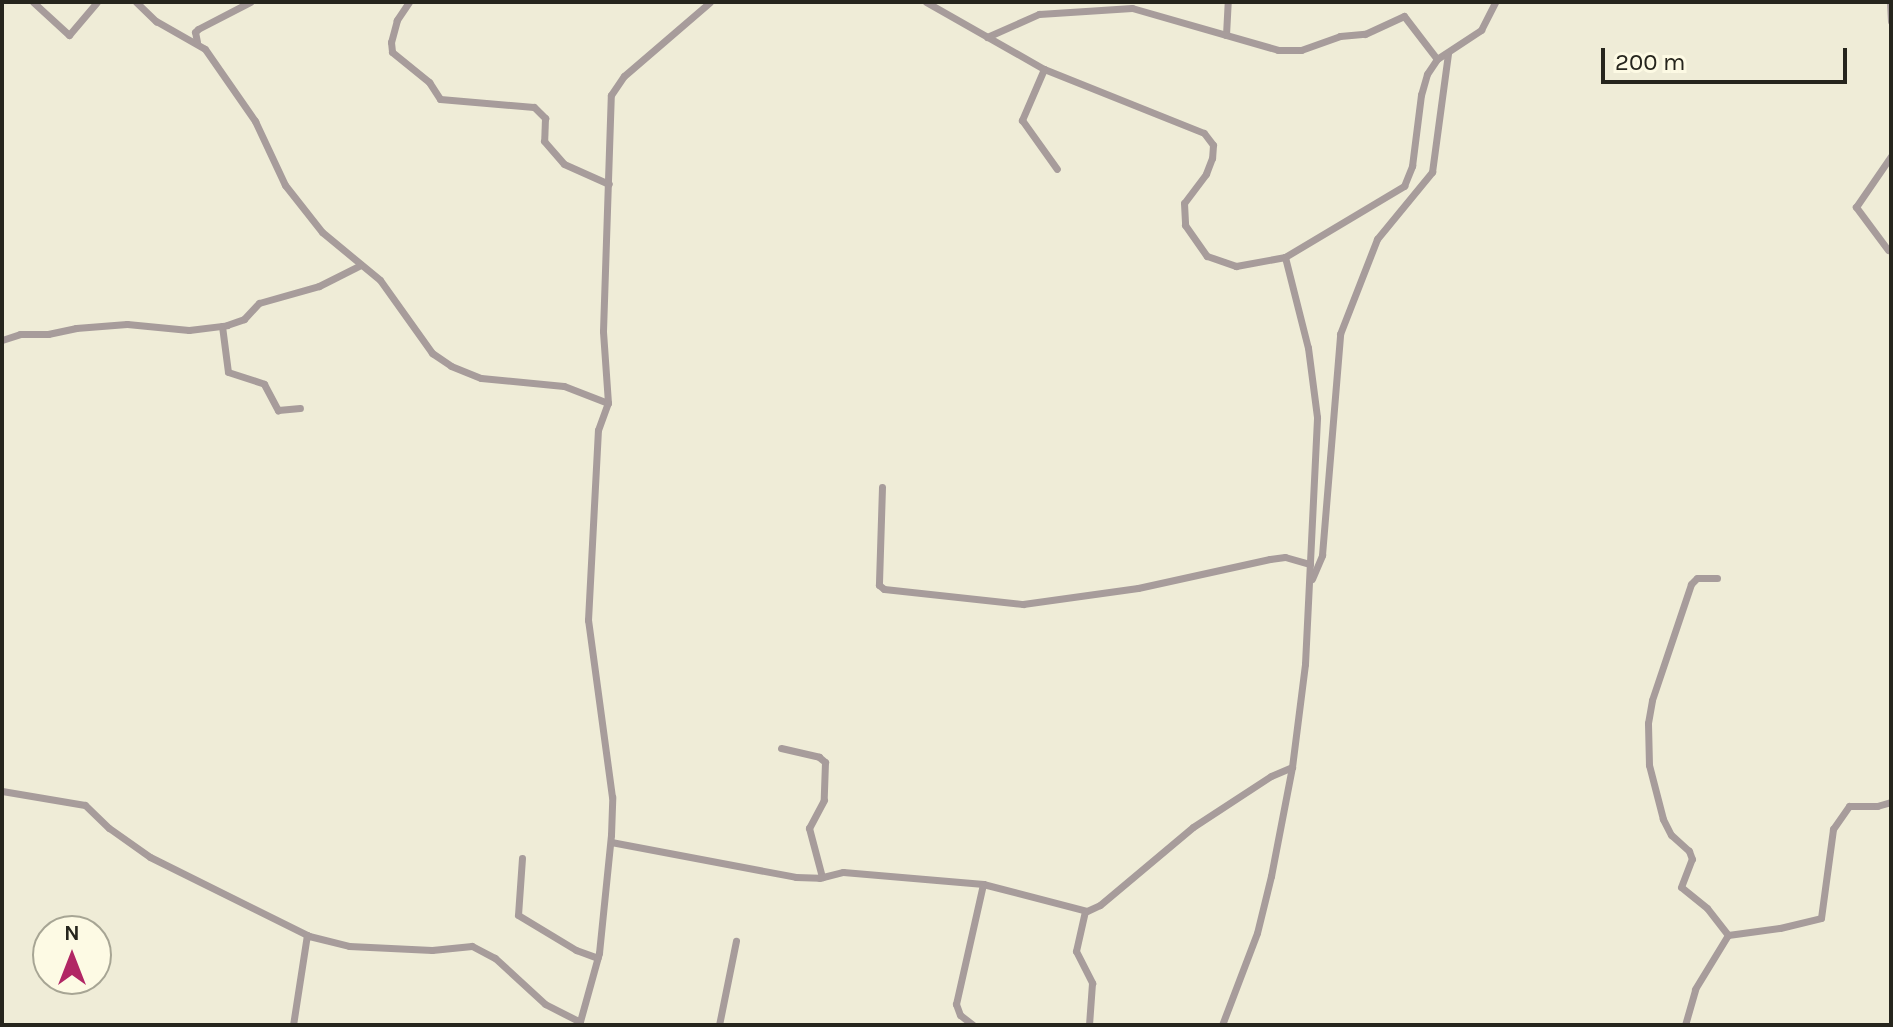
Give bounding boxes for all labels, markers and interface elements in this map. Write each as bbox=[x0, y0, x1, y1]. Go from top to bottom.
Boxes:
scale bar bbox=[1605, 32, 1851, 82]
text: 200 m bbox=[1615, 48, 1686, 76]
north arrow bbox=[32, 915, 112, 995]
text: N bbox=[64, 920, 80, 946]

